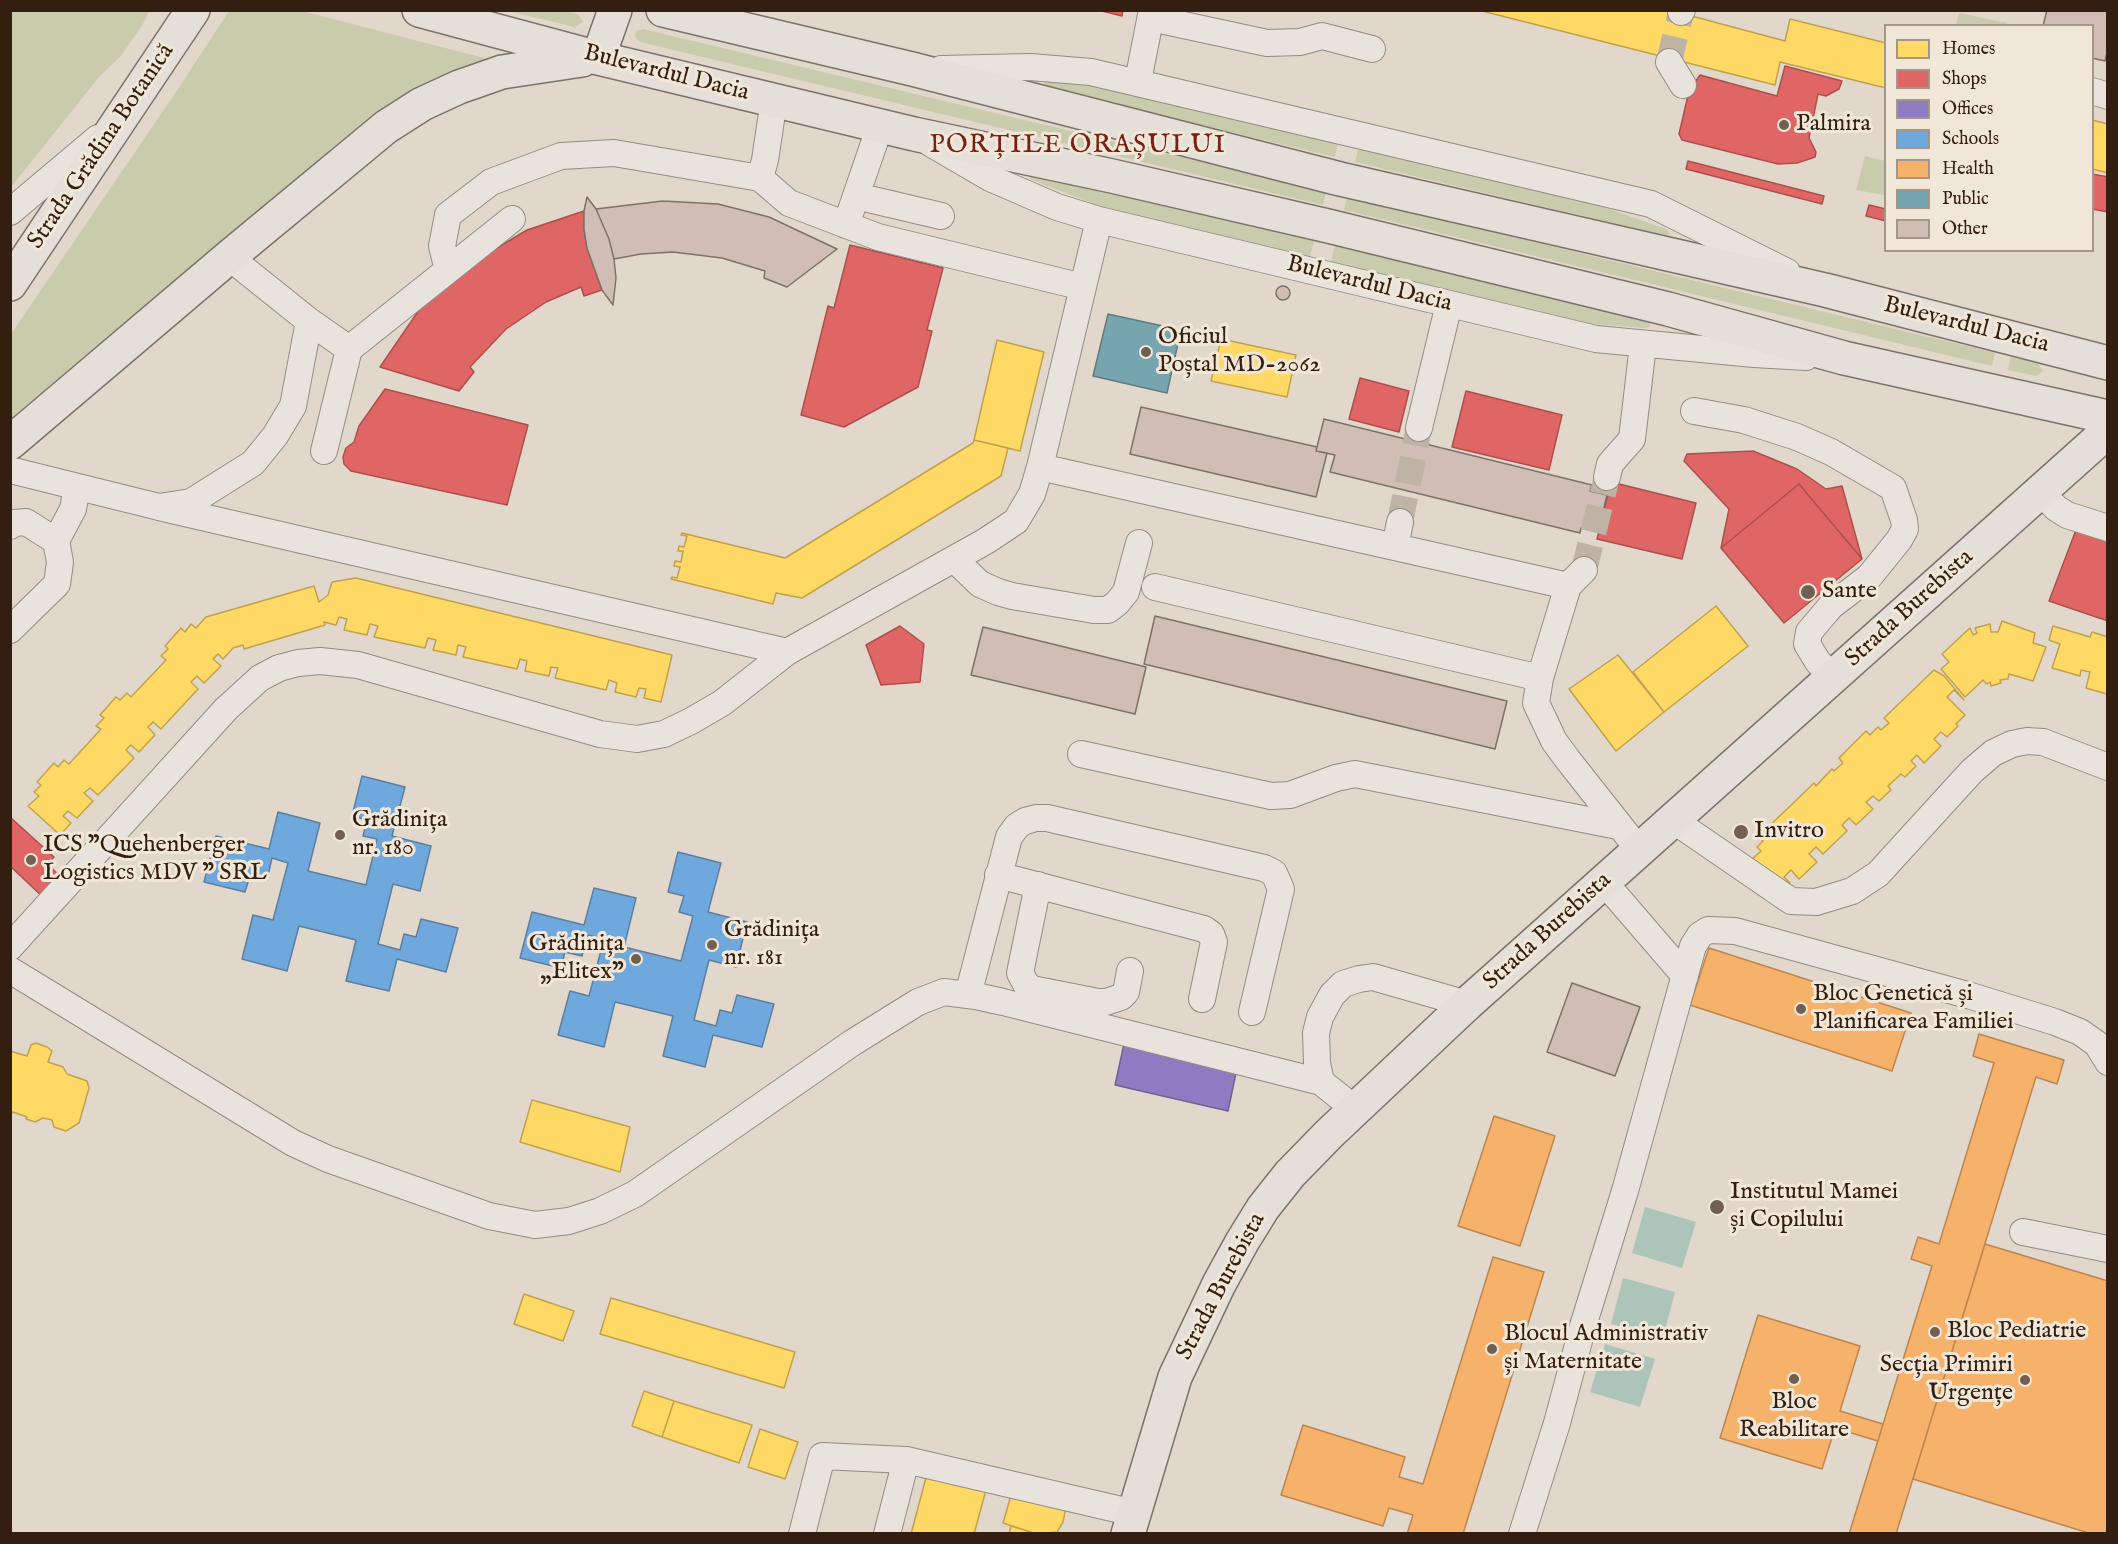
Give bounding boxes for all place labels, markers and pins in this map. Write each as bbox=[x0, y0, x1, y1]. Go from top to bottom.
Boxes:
place label: Palmira bbox=[1796, 111, 1871, 139]
marker: Palmira bbox=[1777, 118, 1791, 132]
place label: Oficiul Poștal MD-2062 bbox=[1158, 324, 1321, 380]
marker: Oficiul Poștal MD-2062 bbox=[1139, 345, 1153, 359]
place label: Sante bbox=[1822, 578, 1877, 606]
marker: Sante bbox=[1799, 583, 1817, 601]
place label: Grădinița nr. 180 bbox=[352, 807, 447, 863]
place label: Invitro bbox=[1754, 818, 1824, 846]
marker: Invitro bbox=[1732, 823, 1750, 841]
marker: Grădinița nr. 180 bbox=[333, 828, 347, 842]
place label: ICS "Quehenberger Logistics MDV " SRL bbox=[43, 832, 267, 888]
marker: ICS "Quehenberger Logistics MDV " SRL bbox=[24, 853, 38, 867]
place label: Grădinița nr. 181 bbox=[724, 917, 819, 973]
place label: Grădinița „Elitex” bbox=[529, 931, 624, 987]
marker: Grădinița nr. 181 bbox=[705, 938, 719, 952]
marker: Grădinița „Elitex” bbox=[629, 952, 643, 966]
place label: Bloc Genetică și Planificarea Familiei bbox=[1813, 981, 2014, 1037]
marker: Bloc Genetică și Planificarea Familiei bbox=[1794, 1002, 1808, 1016]
place label: Institutul Mamei și Copilului bbox=[1730, 1179, 1898, 1235]
marker: Institutul Mamei și Copilului bbox=[1708, 1198, 1726, 1216]
place label: Bloc Pediatrie bbox=[1947, 1318, 2086, 1346]
place label: Blocul Administrativ și Maternitate bbox=[1504, 1321, 1708, 1377]
marker: Bloc Pediatrie bbox=[1928, 1325, 1942, 1339]
marker: Blocul Administrativ și Maternitate bbox=[1485, 1342, 1499, 1356]
place label: Secția Primiri Urgențe bbox=[1880, 1352, 2013, 1408]
marker: Bloc Reabilitare bbox=[1787, 1372, 1801, 1386]
marker: Secția Primiri Urgențe bbox=[2018, 1373, 2032, 1387]
place label: Bloc Reabilitare bbox=[1739, 1389, 1849, 1445]

